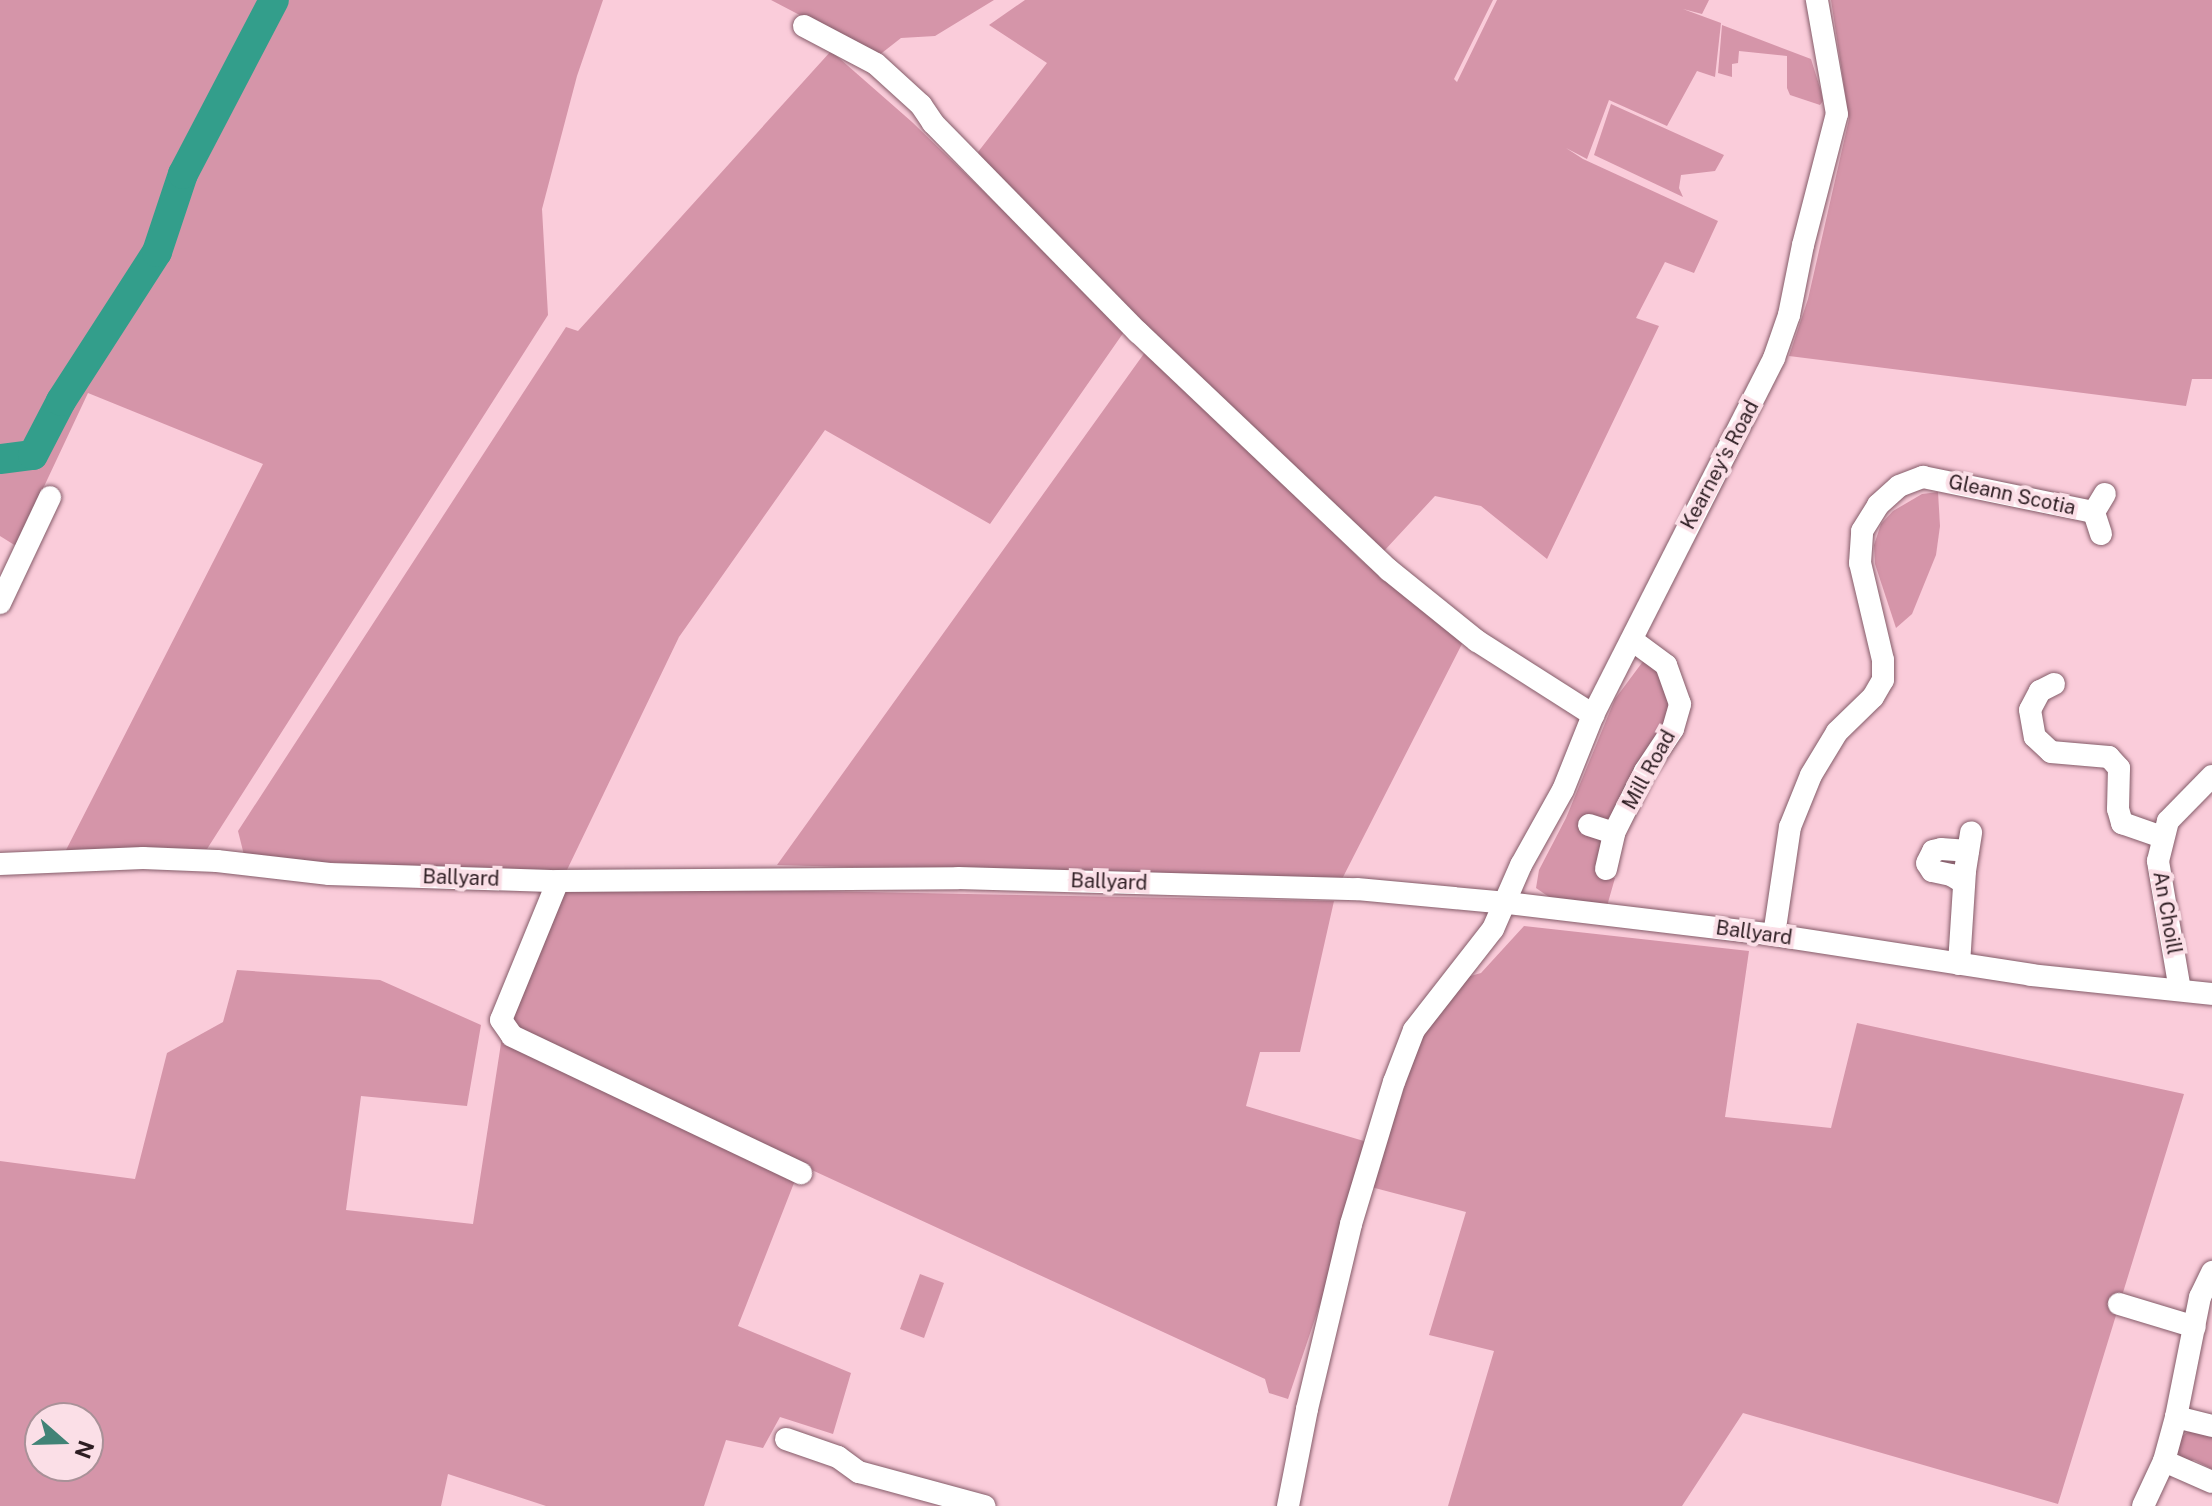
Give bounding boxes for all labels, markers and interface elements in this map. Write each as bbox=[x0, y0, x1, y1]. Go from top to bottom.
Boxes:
street label: Kearney's Road bbox=[1676, 396, 1764, 534]
street label: Gleann Scotia bbox=[1946, 470, 2078, 520]
street label: Mill Road bbox=[1617, 726, 1681, 814]
street label: Ballyard bbox=[422, 865, 500, 891]
street label: Ballyard bbox=[1070, 869, 1148, 895]
street label: An Choill bbox=[2148, 869, 2186, 957]
street label: Ballyard bbox=[1714, 916, 1794, 950]
north arrow bbox=[24, 1402, 104, 1482]
text: N bbox=[70, 1437, 100, 1462]

